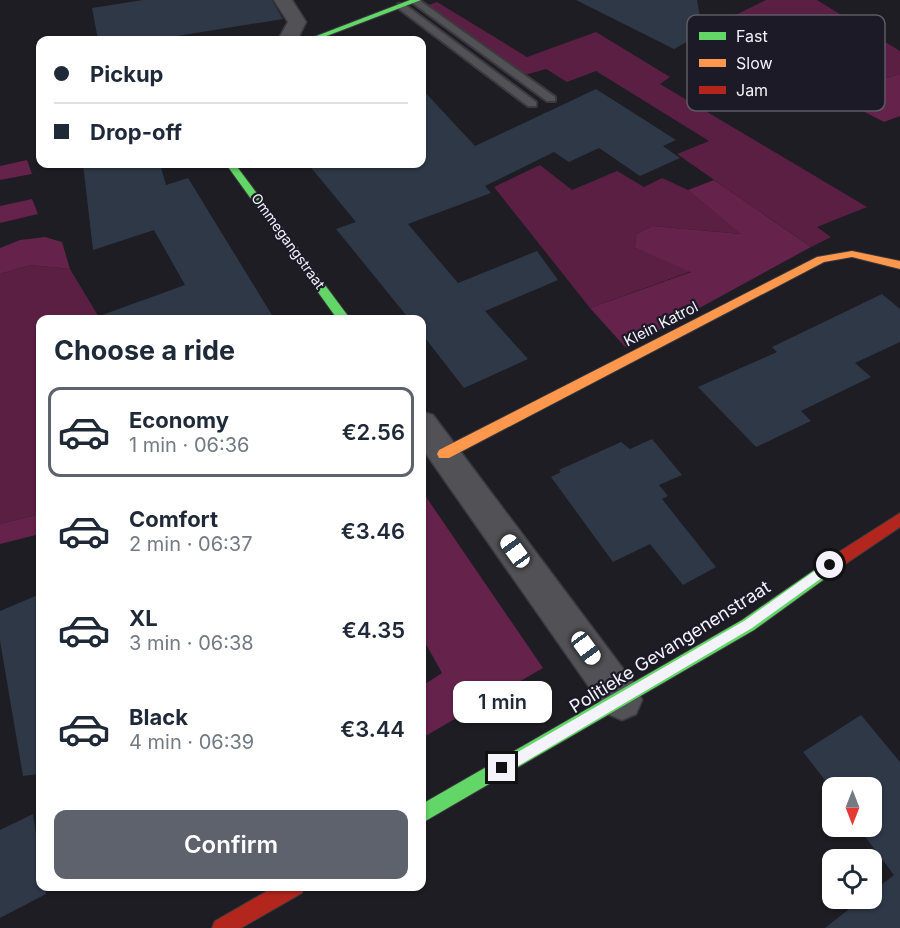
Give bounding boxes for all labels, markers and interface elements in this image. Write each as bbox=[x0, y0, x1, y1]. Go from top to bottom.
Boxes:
legend bbox=[687, 15, 885, 111]
text: Fast bbox=[736, 26, 768, 46]
text: Slow bbox=[736, 53, 773, 73]
text: Pickup bbox=[90, 61, 164, 87]
text: Jam bbox=[736, 80, 768, 100]
text: Drop-off bbox=[90, 119, 182, 145]
street label: Ommegangstraat bbox=[248, 189, 329, 292]
street label: Klein Katrol bbox=[621, 297, 701, 350]
text: Choose a ride bbox=[54, 334, 235, 367]
icon: car bbox=[57, 405, 111, 459]
text: Economy bbox=[129, 407, 229, 433]
text: €2.56 bbox=[342, 419, 405, 445]
text: 1 min · 06:36 bbox=[129, 433, 250, 457]
icon: car bbox=[57, 504, 111, 558]
text: Comfort bbox=[129, 506, 218, 532]
text: €3.46 bbox=[341, 518, 405, 544]
car bbox=[497, 531, 533, 571]
text: 2 min · 06:37 bbox=[129, 532, 252, 556]
route start bbox=[816, 551, 843, 578]
street label: Politieke Gevangenenstraat bbox=[566, 576, 774, 717]
icon: car bbox=[57, 603, 111, 657]
text: XL bbox=[129, 605, 158, 631]
text: €4.35 bbox=[342, 617, 405, 643]
car bbox=[568, 628, 604, 668]
text: 3 min · 06:38 bbox=[129, 631, 254, 655]
callout: 1 min bbox=[452, 681, 552, 723]
text: 1 min bbox=[478, 690, 527, 714]
icon: car bbox=[57, 702, 111, 756]
text: Black bbox=[129, 704, 188, 730]
text: €3.44 bbox=[340, 716, 405, 742]
text: 4 min · 06:39 bbox=[129, 730, 254, 754]
route end bbox=[488, 754, 515, 781]
north arrow bbox=[822, 777, 882, 837]
map controls bbox=[822, 777, 882, 909]
button: Confirm bbox=[54, 810, 408, 879]
button: locate bbox=[822, 849, 882, 909]

